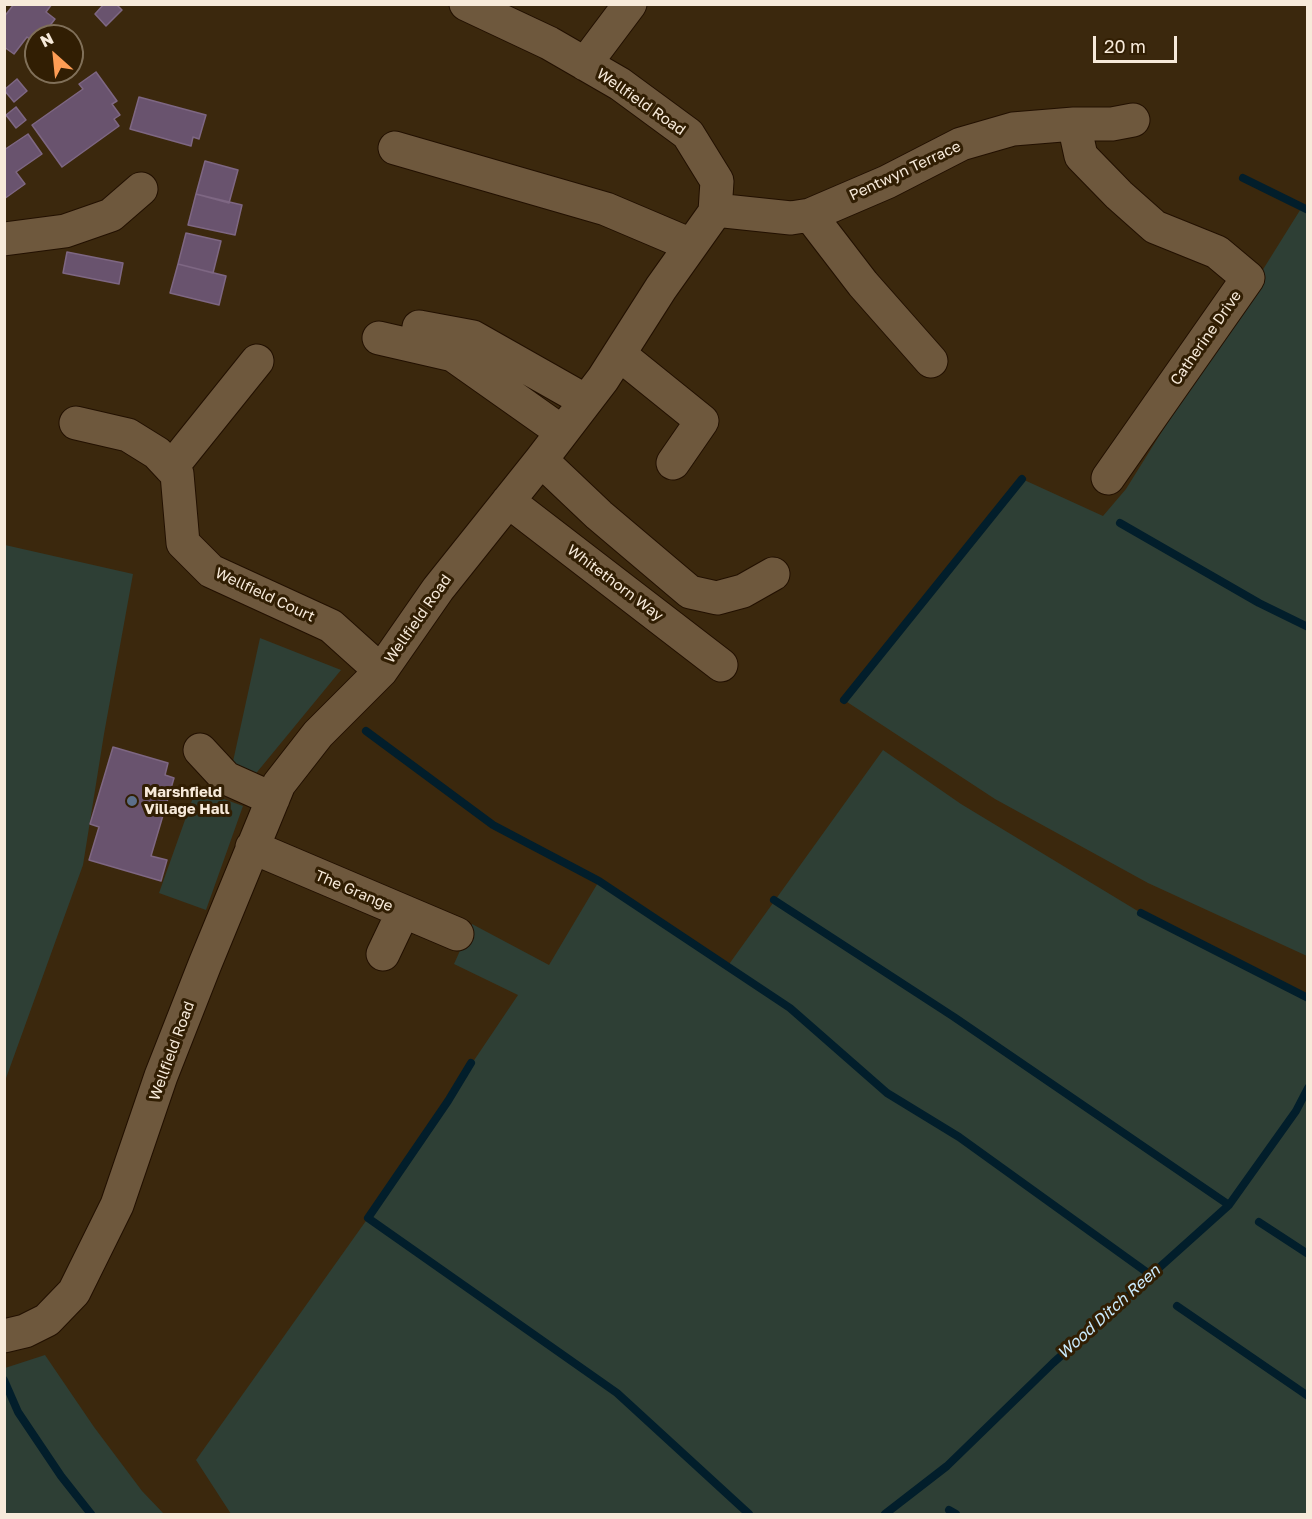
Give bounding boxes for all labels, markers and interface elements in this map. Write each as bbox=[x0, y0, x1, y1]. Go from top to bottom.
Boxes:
north arrow bbox=[24, 24, 84, 84]
scale bar bbox=[1096, 24, 1180, 62]
text: N bbox=[37, 28, 57, 51]
text: 20 m bbox=[1104, 35, 1146, 57]
street label: Wellfield Road bbox=[593, 65, 689, 139]
street label: Pentwyn Terrace bbox=[846, 137, 964, 205]
street label: Catherine Drive bbox=[1167, 287, 1245, 389]
street label: Whitethorn Way bbox=[563, 541, 667, 625]
street label: Wellfield Court bbox=[212, 564, 318, 626]
street label: Wellfield Road bbox=[381, 571, 455, 667]
place label: Marshfield Village Hall bbox=[144, 783, 229, 818]
marker: Marshfield Village Hall bbox=[125, 794, 139, 808]
street label: The Grange bbox=[312, 867, 396, 915]
street label: Wellfield Road bbox=[146, 999, 198, 1103]
water label: Wood Ditch Reen bbox=[1054, 1261, 1164, 1363]

